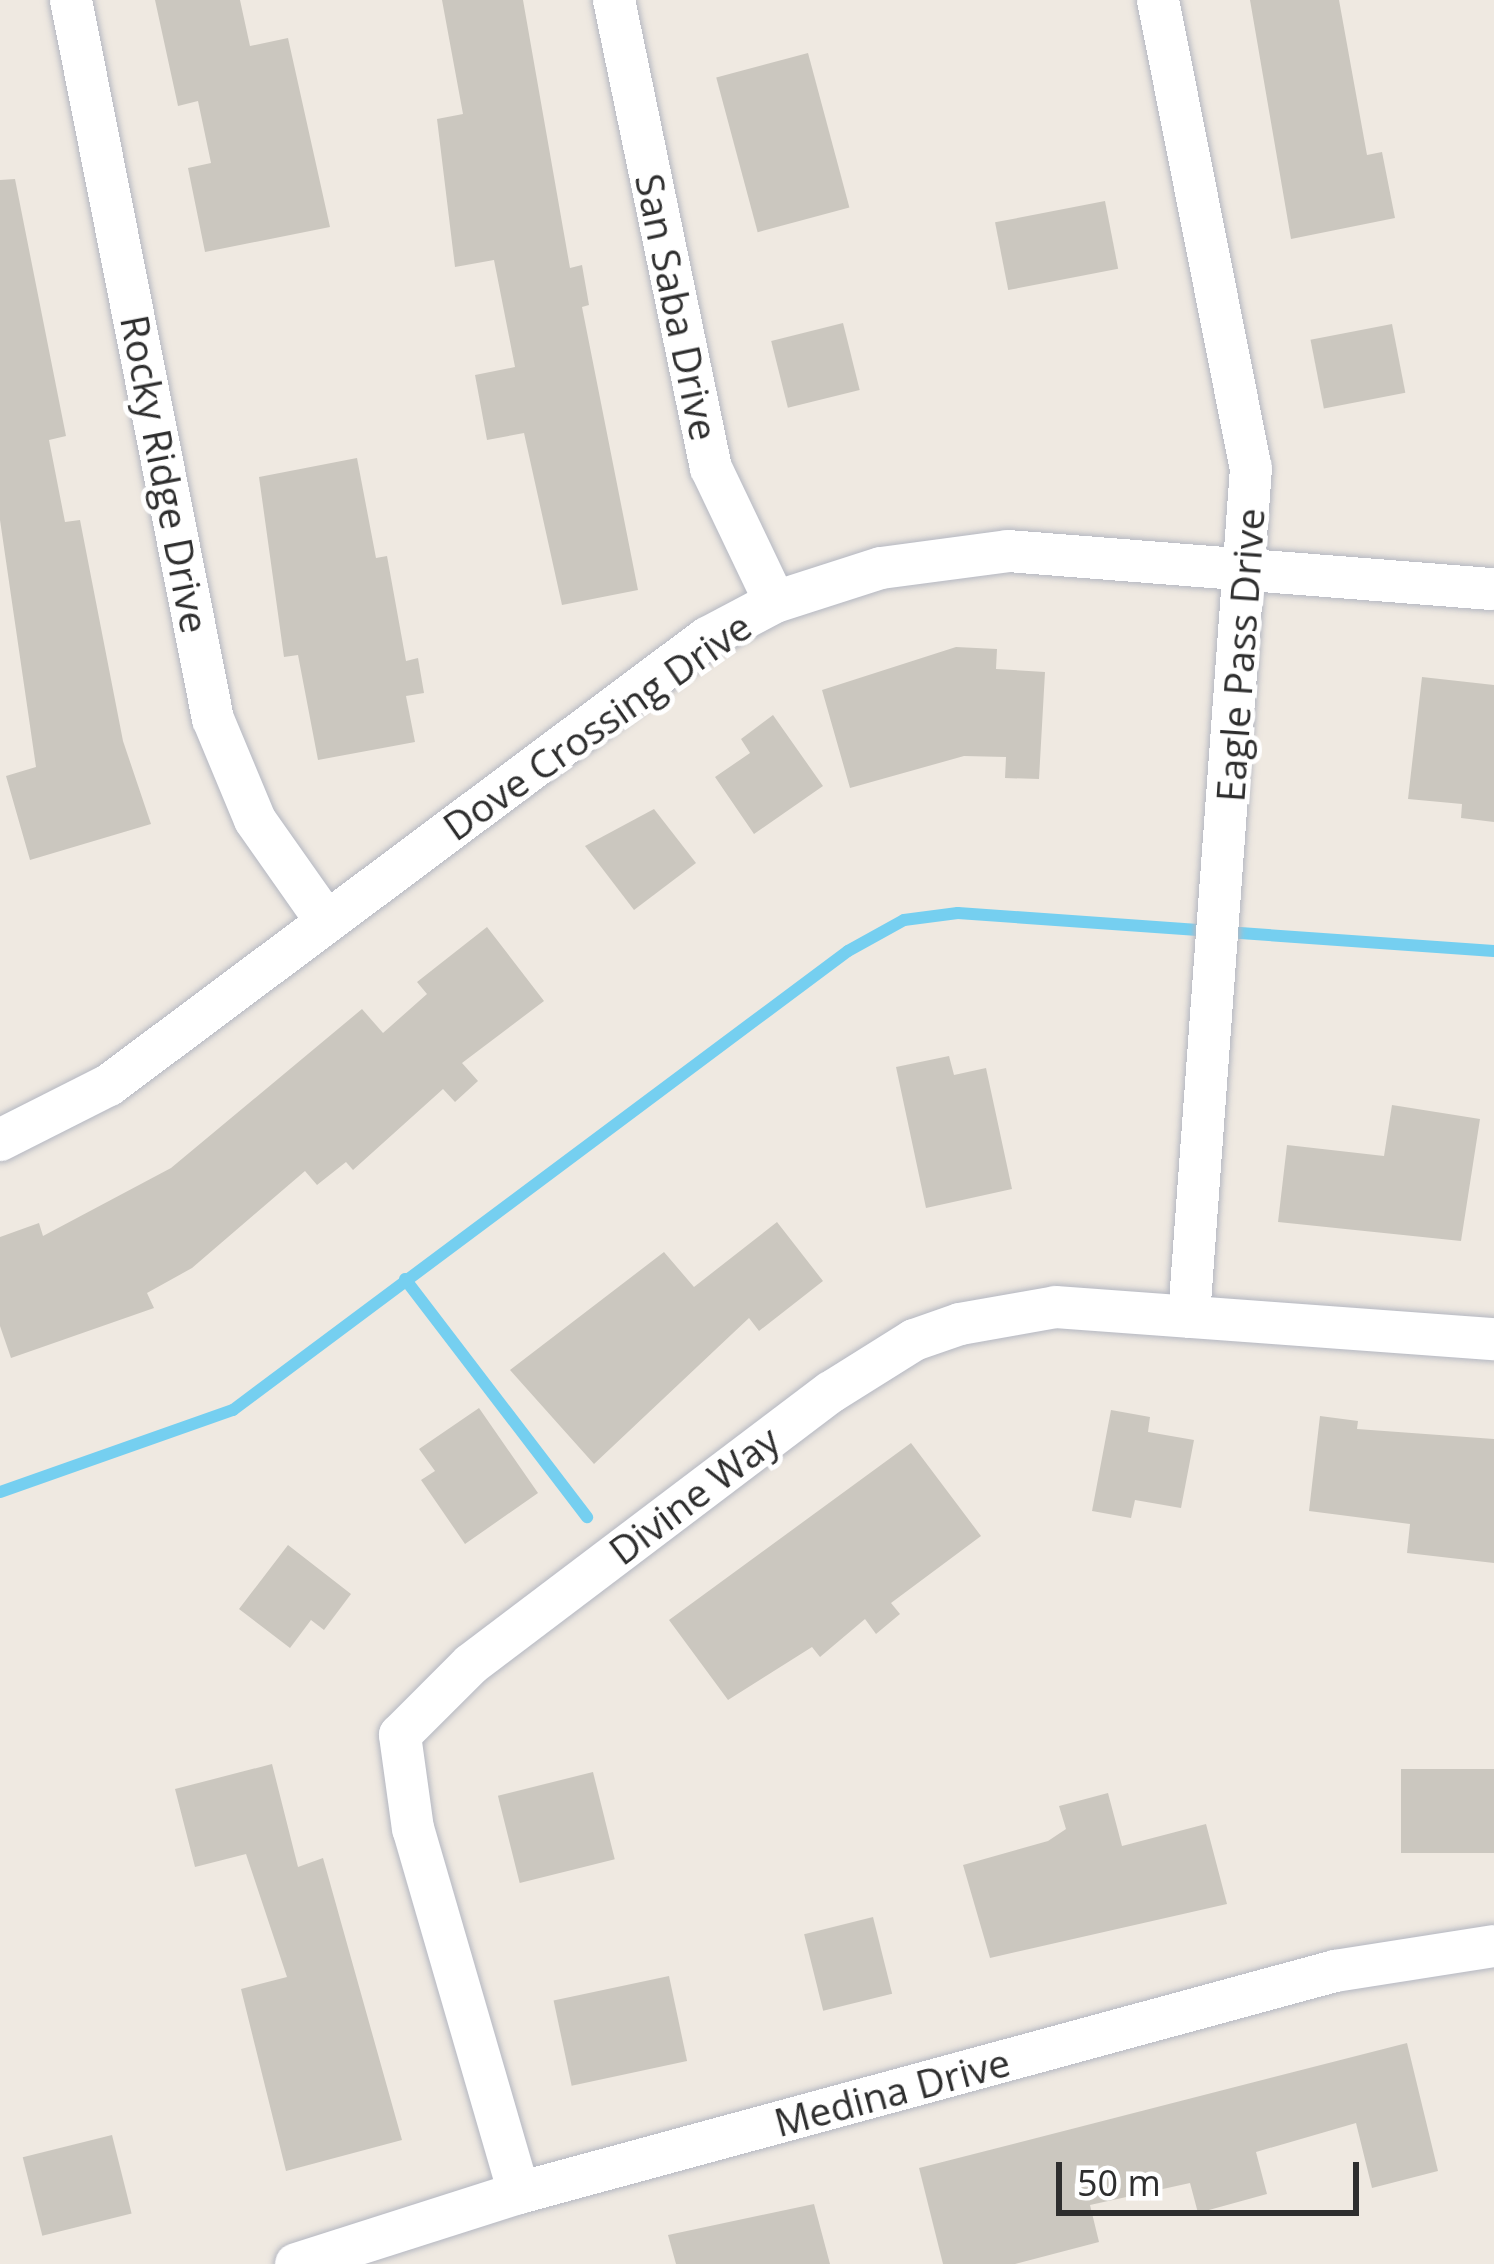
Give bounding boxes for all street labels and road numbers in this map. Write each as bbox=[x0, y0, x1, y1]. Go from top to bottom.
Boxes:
street label: San Saba Drive bbox=[626, 169, 728, 445]
street label: Rocky Ridge Drive bbox=[111, 311, 219, 637]
street label: Eagle Pass Drive bbox=[1206, 507, 1274, 803]
street label: Dove Crossing Drive bbox=[434, 602, 760, 850]
street label: Divine Way bbox=[600, 1416, 788, 1574]
street label: Medina Drive bbox=[769, 2038, 1015, 2146]

